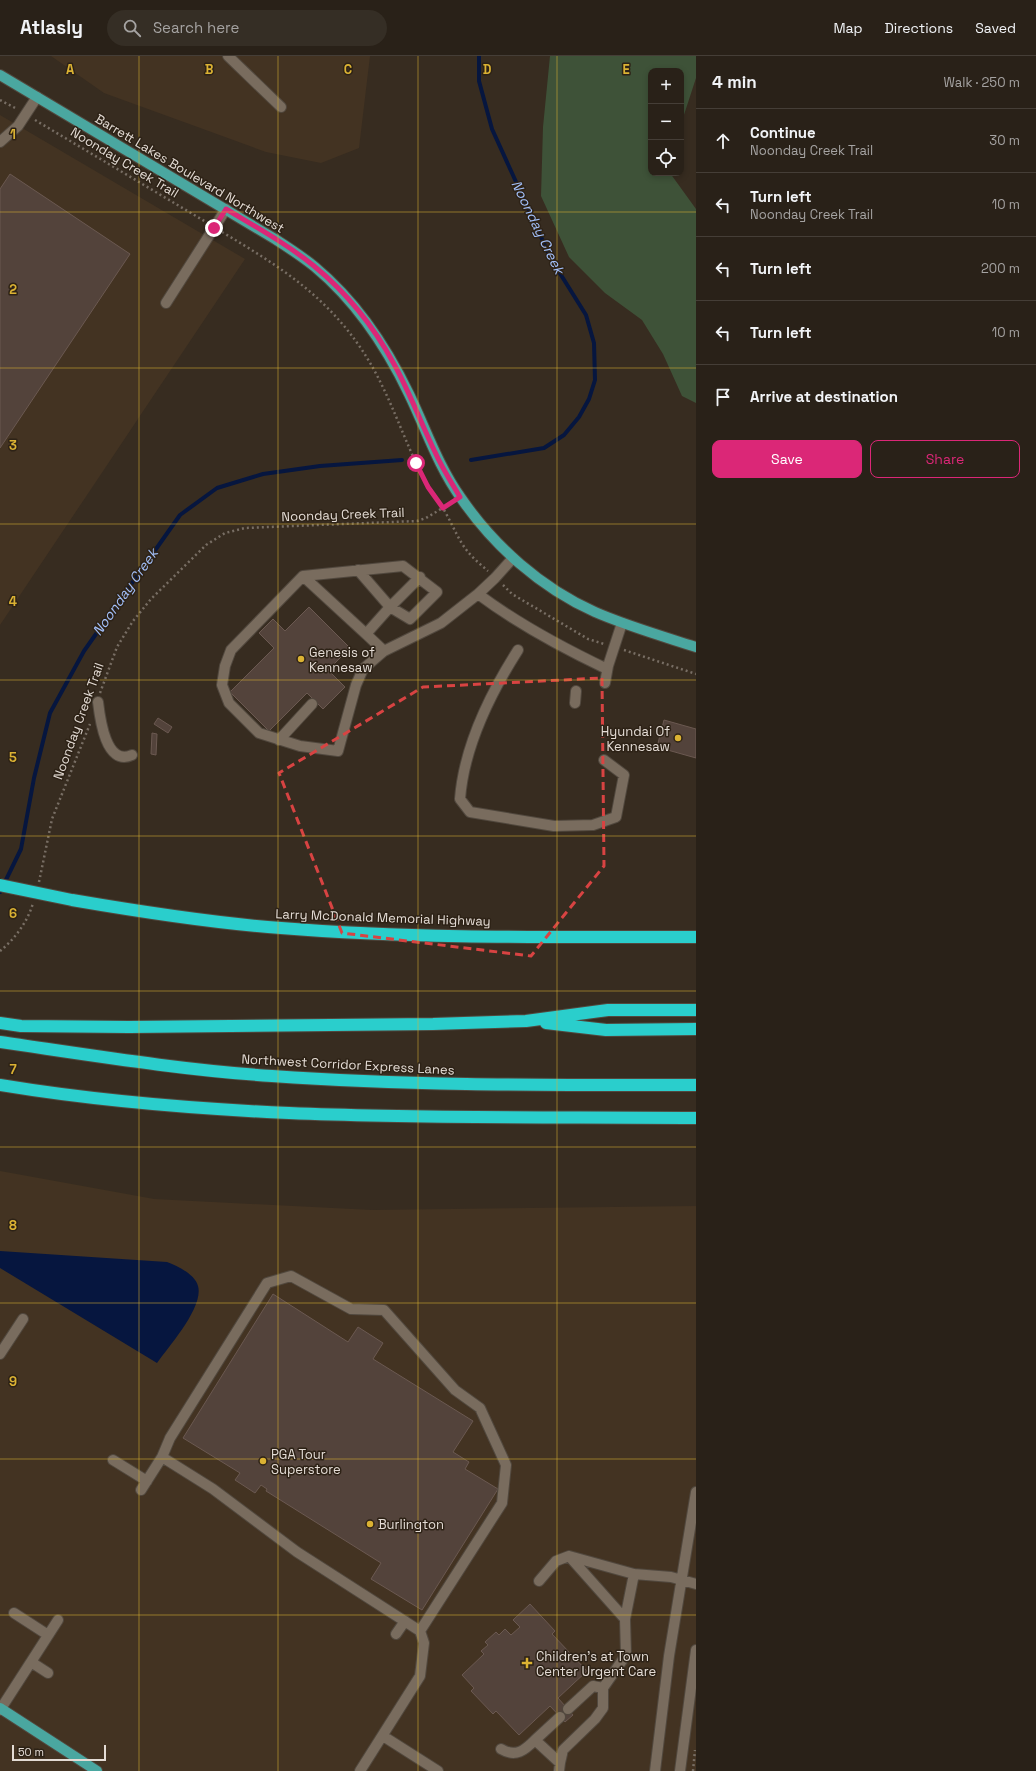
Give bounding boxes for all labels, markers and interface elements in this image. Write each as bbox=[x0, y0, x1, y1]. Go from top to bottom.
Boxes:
search box bbox=[107, 10, 387, 46]
text: Atlasly bbox=[20, 15, 83, 40]
icon: search bbox=[121, 17, 143, 39]
text: Search here bbox=[153, 18, 239, 37]
text: Map bbox=[833, 19, 863, 37]
text: Directions bbox=[885, 19, 953, 37]
text: Saved bbox=[975, 19, 1016, 37]
text: A bbox=[66, 61, 75, 78]
text: B bbox=[205, 61, 214, 78]
text: C bbox=[344, 61, 352, 78]
text: D bbox=[483, 61, 492, 78]
text: E bbox=[622, 61, 630, 78]
map controls bbox=[648, 68, 684, 176]
button: + bbox=[648, 68, 684, 104]
text: 4 min bbox=[712, 71, 757, 93]
text: Walk · 250 m bbox=[944, 74, 1020, 91]
button: − bbox=[648, 104, 684, 140]
street label: Barrett Lakes Boulevard Northwest bbox=[92, 110, 288, 237]
street label: Noonday Creek Trail bbox=[68, 123, 182, 201]
text: Continue bbox=[750, 123, 816, 142]
text: 1 bbox=[10, 126, 16, 143]
icon: ahead bbox=[712, 130, 734, 152]
text: 30 m bbox=[989, 132, 1020, 149]
button: locate bbox=[648, 140, 684, 176]
text: Noonday Creek Trail bbox=[750, 142, 873, 159]
water label: Noonday Creek bbox=[507, 177, 569, 278]
text: Turn left bbox=[750, 187, 812, 206]
icon: left bbox=[712, 194, 734, 216]
text: 10 m bbox=[992, 196, 1020, 213]
text: Noonday Creek Trail bbox=[750, 206, 873, 223]
route end bbox=[205, 219, 223, 237]
icon: left bbox=[712, 258, 734, 280]
text: Turn left bbox=[750, 259, 812, 278]
text: 200 m bbox=[981, 260, 1020, 277]
text: 2 bbox=[9, 281, 17, 298]
icon: left bbox=[712, 322, 734, 344]
text: Turn left bbox=[750, 323, 812, 342]
text: 10 m bbox=[992, 324, 1020, 341]
icon: arrive bbox=[712, 386, 734, 408]
text: Arrive at destination bbox=[750, 387, 898, 406]
text: 3 bbox=[9, 437, 17, 454]
button: Save bbox=[712, 440, 862, 478]
button: Share bbox=[870, 440, 1020, 478]
route start bbox=[407, 454, 425, 472]
street label: Noonday Creek Trail bbox=[281, 504, 405, 525]
water label: Noonday Creek bbox=[88, 544, 163, 639]
text: 4 bbox=[9, 593, 17, 610]
place label: Genesis of Kennesaw bbox=[309, 644, 375, 676]
marker: Genesis of Kennesaw bbox=[296, 654, 306, 664]
street label: Noonday Creek Trail bbox=[49, 660, 108, 782]
place label: Hyundai Of Kennesaw bbox=[601, 723, 670, 755]
marker: Hyundai Of Kennesaw bbox=[673, 733, 683, 743]
text: 5 bbox=[9, 749, 17, 766]
text: 6 bbox=[9, 905, 17, 922]
street label: Larry McDonald Memorial Highway bbox=[275, 905, 491, 930]
street label: Northwest Corridor Express Lanes bbox=[241, 1050, 455, 1079]
text: 7 bbox=[9, 1061, 17, 1078]
text: 8 bbox=[9, 1217, 17, 1234]
text: 9 bbox=[9, 1373, 17, 1390]
place label: PGA Tour Superstore bbox=[271, 1446, 341, 1478]
marker: PGA Tour Superstore bbox=[258, 1456, 268, 1466]
place label: Burlington bbox=[378, 1516, 444, 1533]
marker: Burlington bbox=[365, 1519, 375, 1529]
place label: Children's at Town Center Urgent Care bbox=[536, 1648, 656, 1680]
marker: Children's at Town Center Urgent Care bbox=[521, 1657, 533, 1669]
scale bar bbox=[12, 1743, 106, 1762]
text: 50 m bbox=[18, 1745, 44, 1759]

